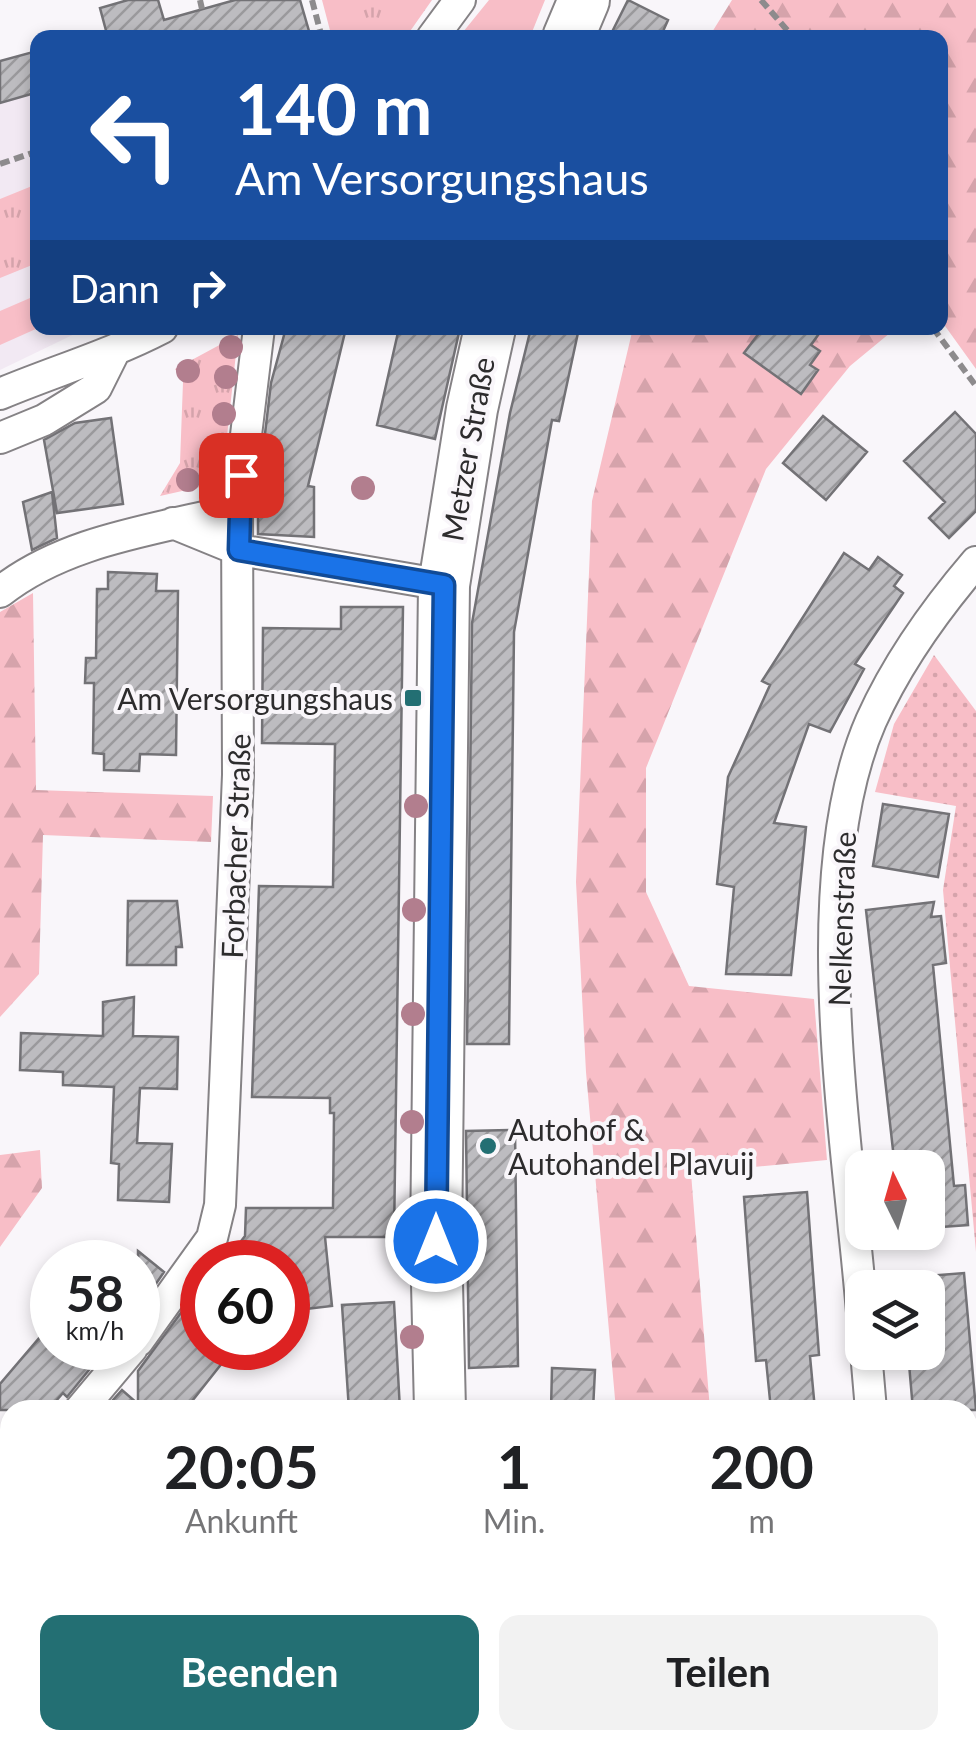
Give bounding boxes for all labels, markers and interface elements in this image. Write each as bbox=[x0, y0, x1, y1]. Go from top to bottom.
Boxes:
text: 140 m bbox=[235, 66, 432, 150]
icon: left bbox=[70, 70, 200, 200]
text: Am Versorgungshaus bbox=[235, 151, 649, 205]
icon: right bbox=[180, 260, 235, 315]
text: Dann bbox=[70, 265, 160, 311]
street label: Metzer Straße bbox=[433, 354, 501, 544]
pin bbox=[199, 433, 284, 518]
icon: arrive bbox=[214, 448, 269, 503]
place label: Am Versorgungshaus bbox=[117, 680, 393, 716]
marker: Am Versorgungshaus bbox=[402, 687, 424, 709]
street label: Forbacher Straße bbox=[213, 733, 257, 959]
street label: Nelkenstraße bbox=[820, 831, 862, 1007]
place label: Autohof & Autohandel Plavuij bbox=[508, 1111, 754, 1181]
marker: Autohof & Autohandel Plavuij bbox=[477, 1135, 499, 1157]
north arrow bbox=[845, 1150, 945, 1250]
map controls bbox=[845, 1150, 945, 1370]
position arrow bbox=[384, 1189, 488, 1293]
speed limit sign: 60 bbox=[180, 1240, 310, 1370]
text: 58 bbox=[66, 1263, 124, 1323]
button: layers bbox=[845, 1270, 945, 1370]
text: km/h bbox=[66, 1315, 124, 1345]
text: 20:05 bbox=[164, 1430, 319, 1502]
text: 1 bbox=[497, 1430, 532, 1502]
text: 200 bbox=[710, 1430, 814, 1502]
text: Ankunft bbox=[185, 1501, 298, 1540]
text: Min. bbox=[483, 1501, 545, 1540]
text: m bbox=[749, 1501, 775, 1540]
button: Beenden bbox=[40, 1615, 479, 1730]
button: Teilen bbox=[499, 1615, 938, 1730]

